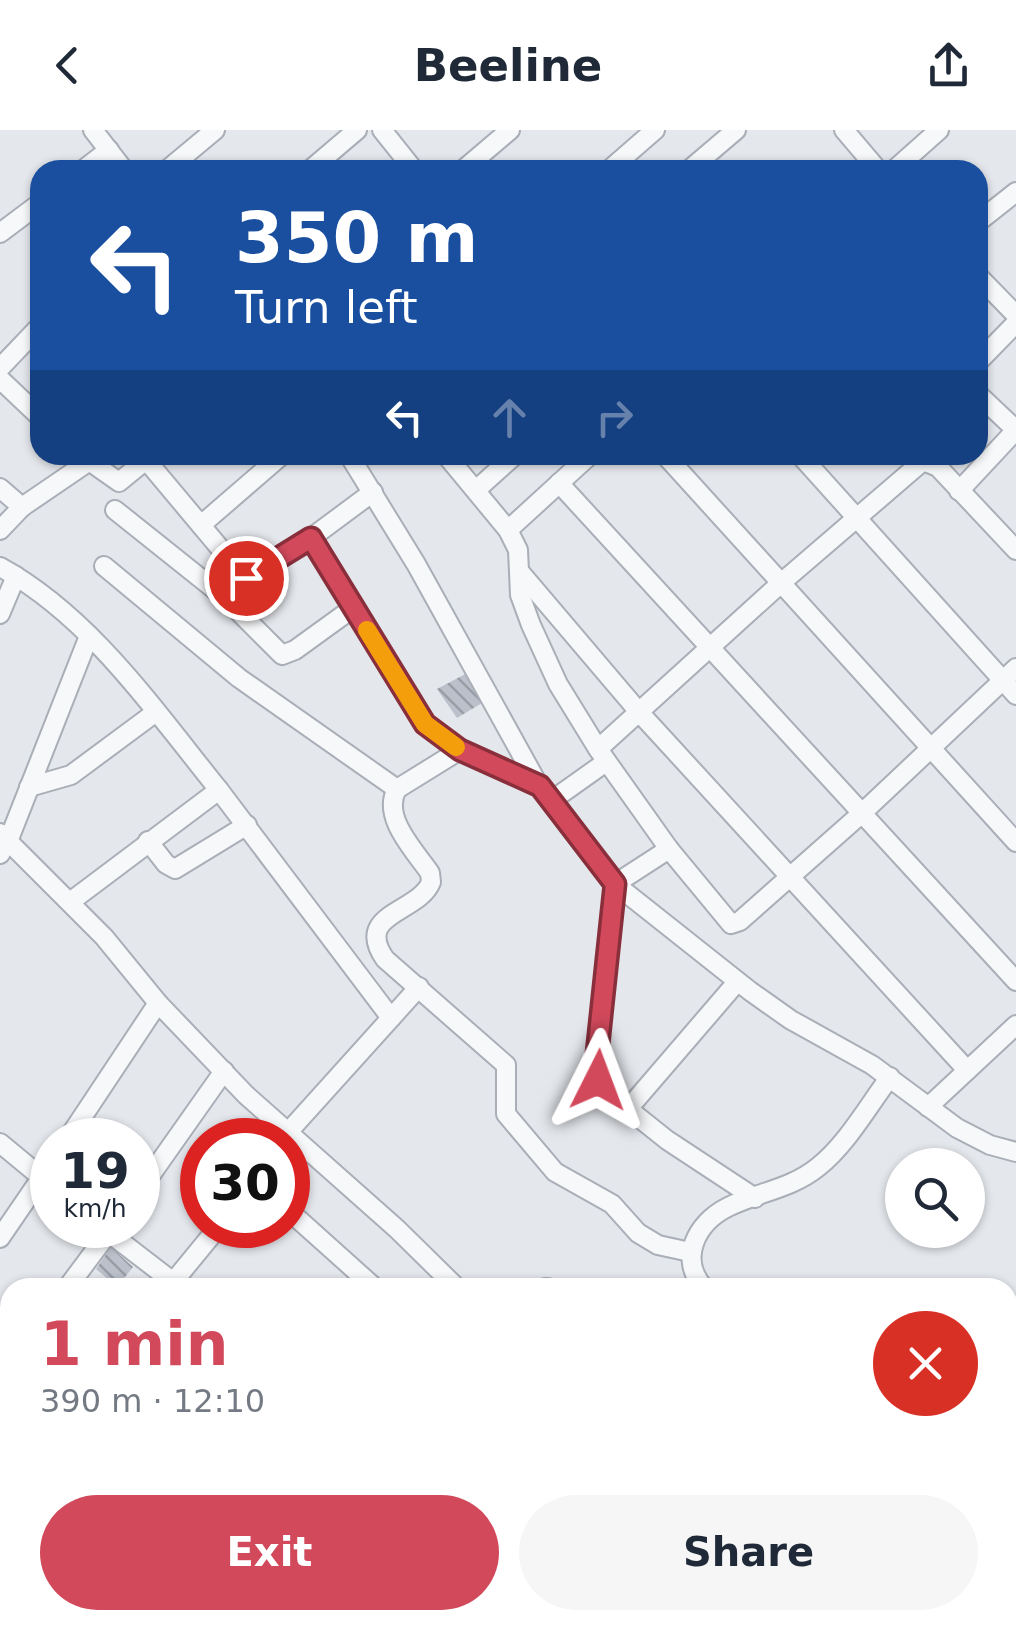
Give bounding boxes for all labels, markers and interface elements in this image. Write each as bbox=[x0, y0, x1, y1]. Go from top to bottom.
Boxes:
icon: back bbox=[40, 38, 95, 93]
icon: share bbox=[921, 38, 976, 93]
text: Beeline bbox=[414, 39, 602, 92]
text: 350 m bbox=[235, 197, 478, 279]
icon: left bbox=[70, 200, 200, 330]
text: Turn left bbox=[235, 281, 418, 334]
icon: left bbox=[377, 390, 432, 445]
icon: ahead bbox=[482, 390, 537, 445]
icon: right bbox=[587, 390, 642, 445]
pin bbox=[204, 536, 289, 621]
icon: arrive bbox=[219, 551, 274, 606]
position arrow bbox=[546, 1028, 650, 1132]
speed limit sign: 30 bbox=[180, 1118, 310, 1248]
text: 19 bbox=[60, 1142, 130, 1200]
map controls bbox=[885, 1148, 985, 1248]
button: search bbox=[885, 1148, 985, 1248]
text: km/h bbox=[63, 1194, 127, 1223]
text: 1 min bbox=[40, 1309, 228, 1379]
button: close bbox=[873, 1311, 978, 1416]
text: 390 m · 12:10 bbox=[40, 1382, 265, 1420]
button: Exit bbox=[40, 1495, 499, 1610]
button: Share bbox=[519, 1495, 978, 1610]

